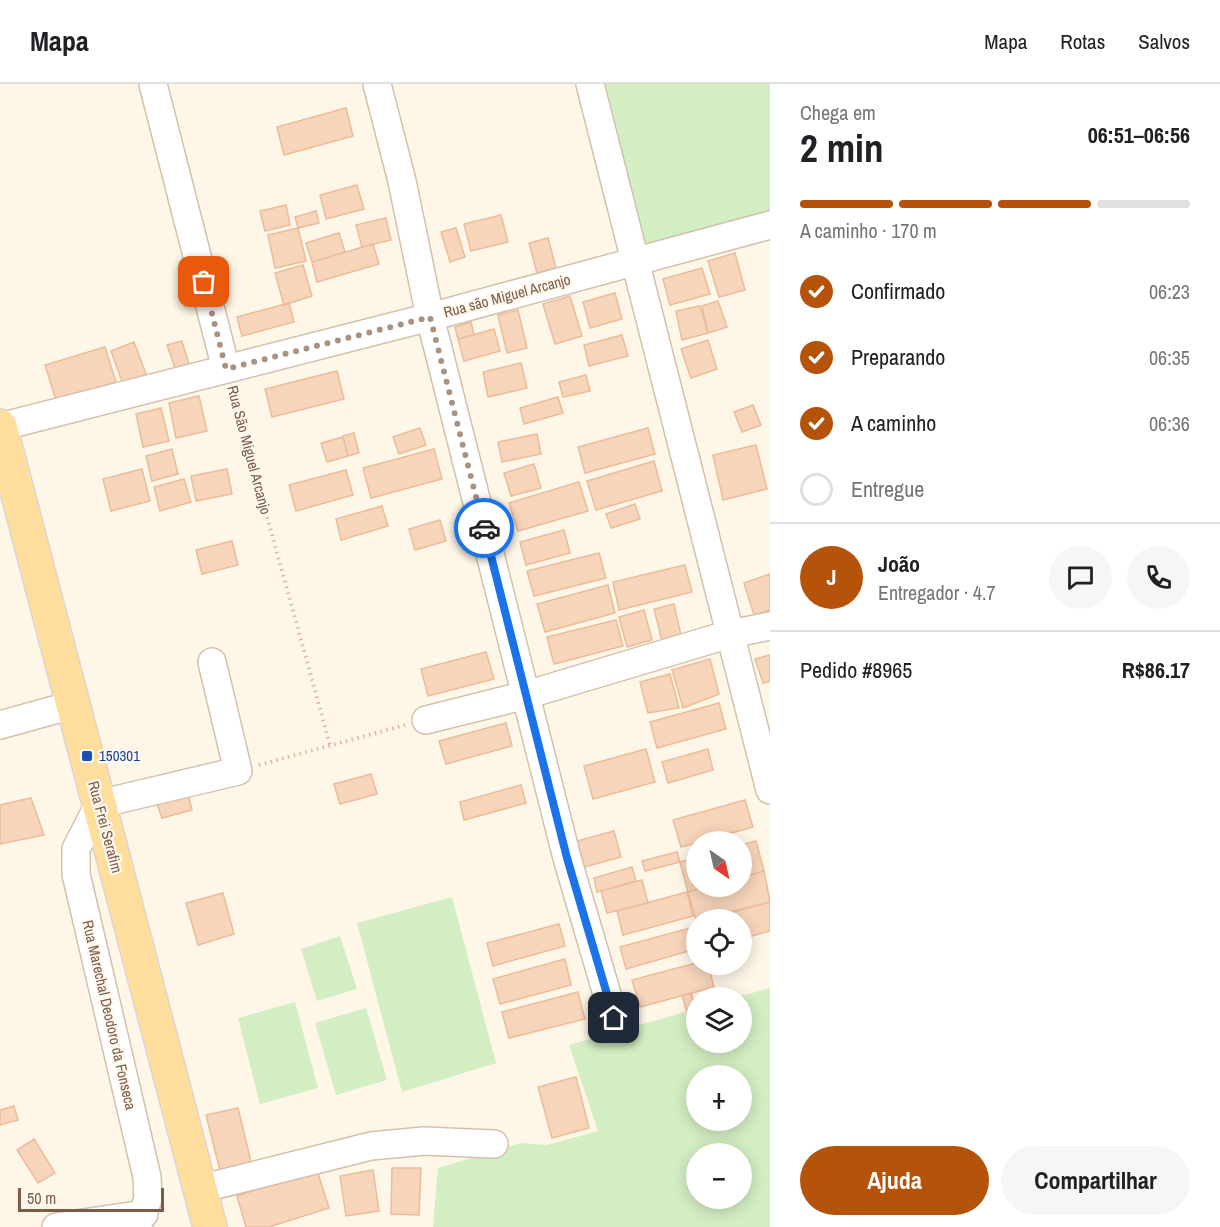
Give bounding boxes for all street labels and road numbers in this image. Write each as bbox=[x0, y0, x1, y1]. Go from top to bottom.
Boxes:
street label: Rua são Miguel Arcanjo bbox=[441, 268, 573, 323]
street label: Rua São Miguel Arcanjo bbox=[222, 383, 277, 517]
street label: Rua Frei Serafim bbox=[83, 779, 128, 875]
street label: Rua Marechal Deodoro da Fonseca bbox=[77, 918, 142, 1112]

